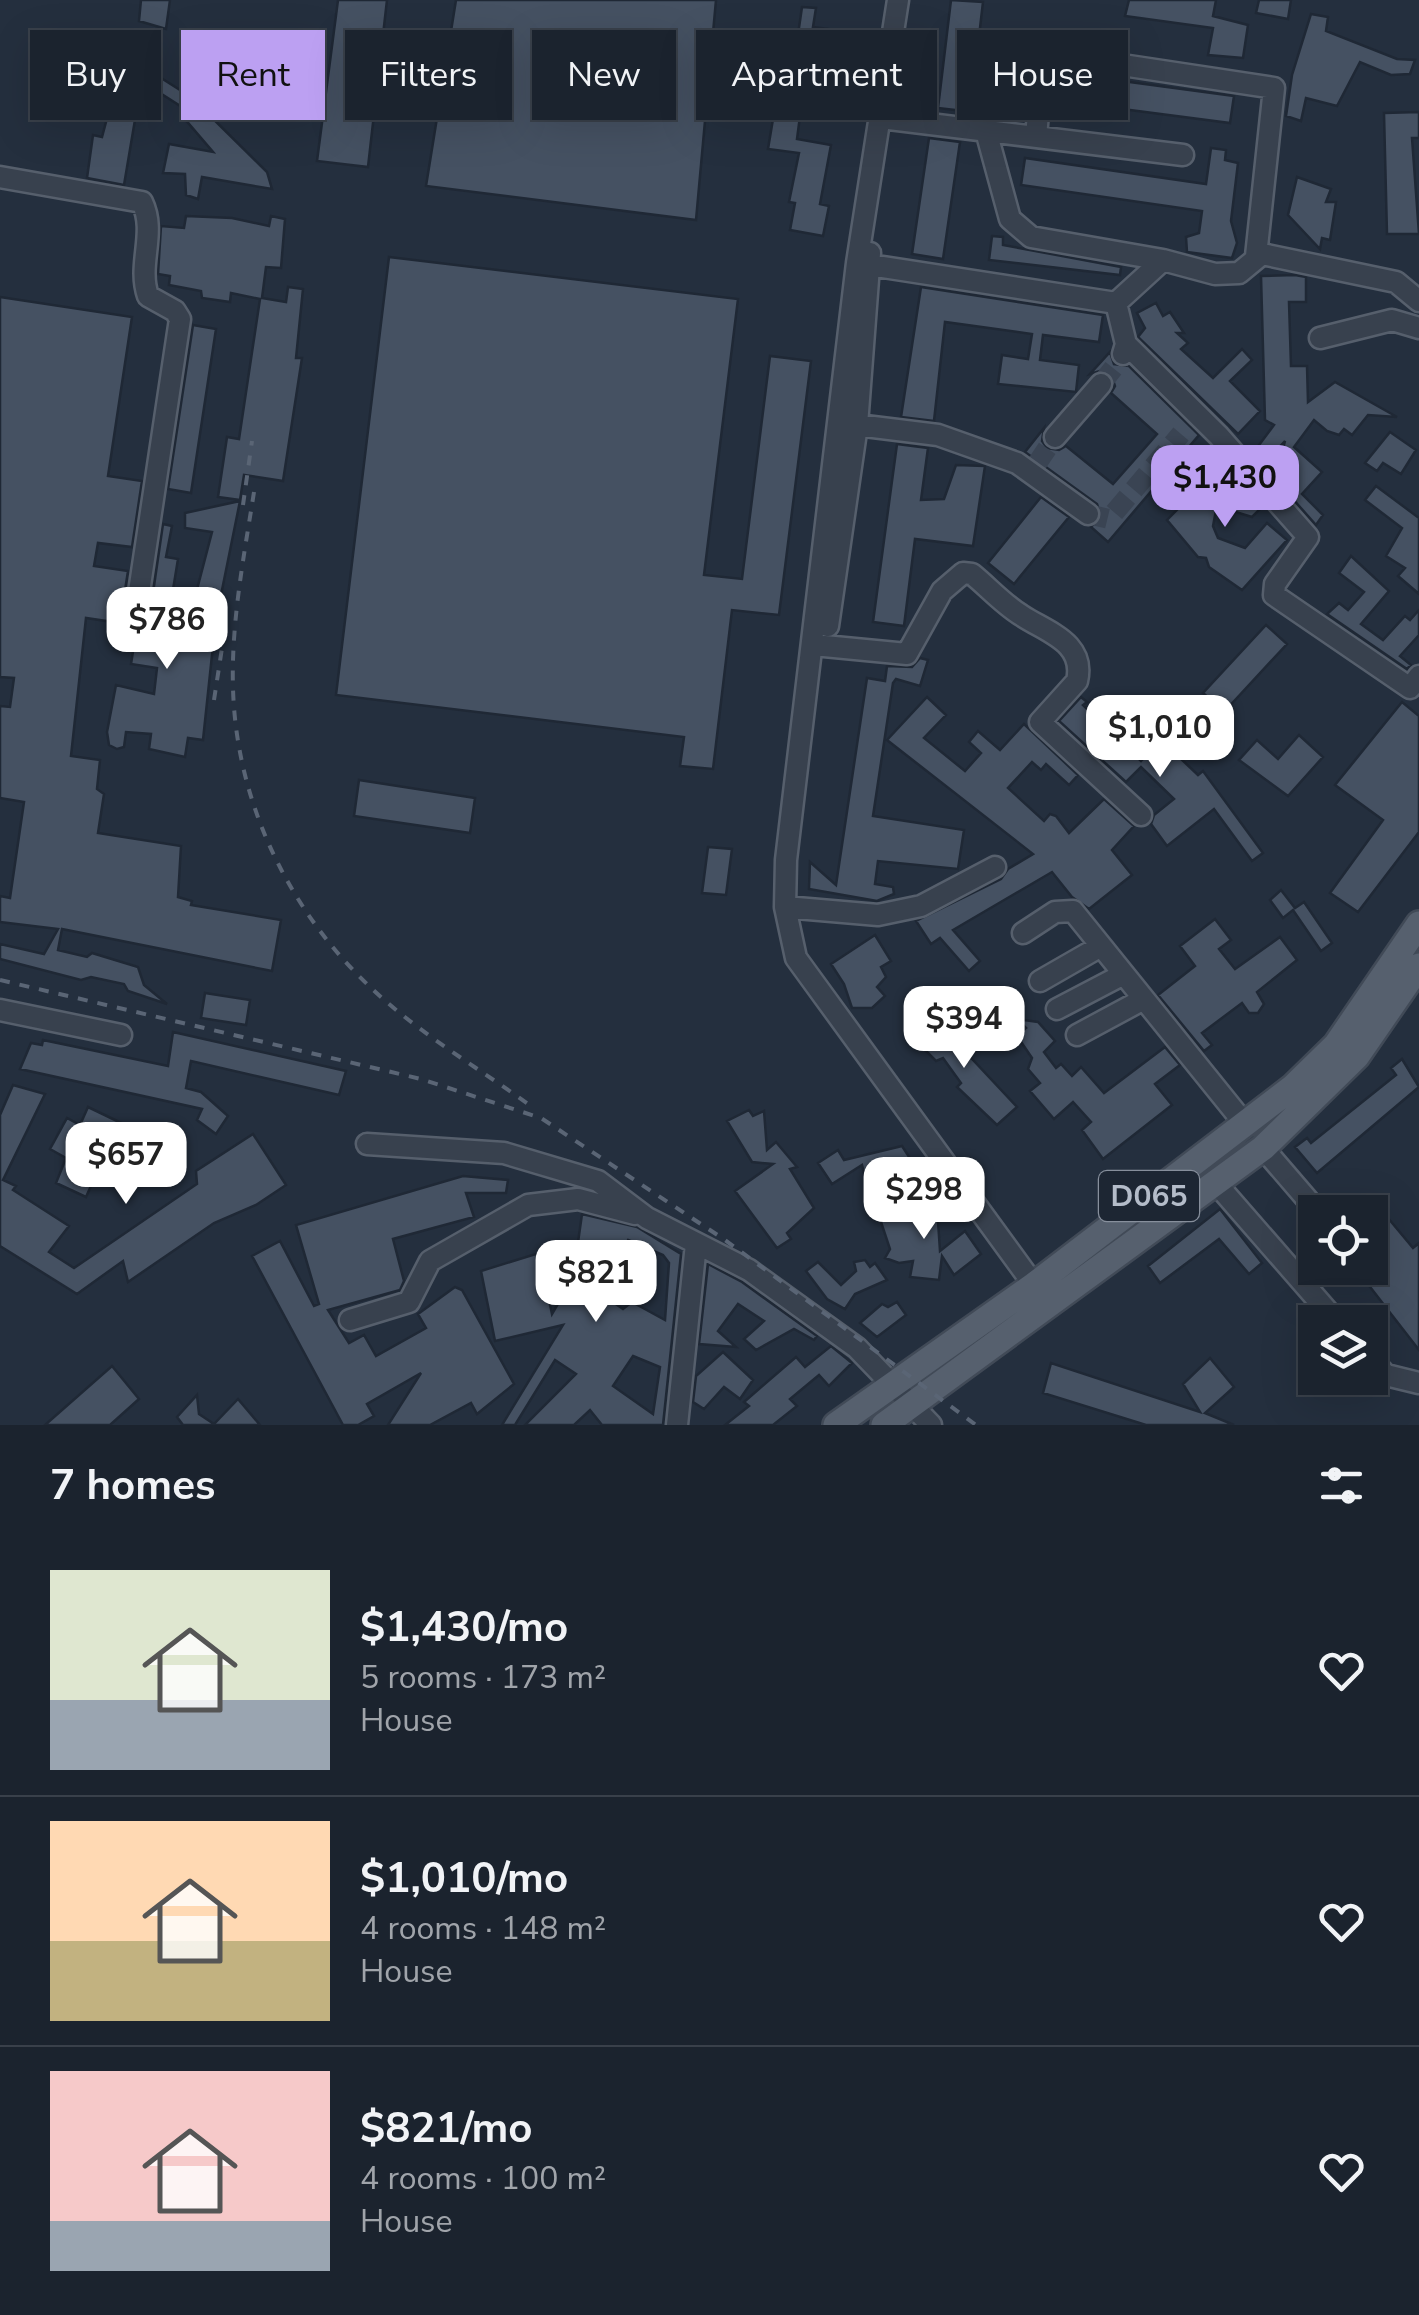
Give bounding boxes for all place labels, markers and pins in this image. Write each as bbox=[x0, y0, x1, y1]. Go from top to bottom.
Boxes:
pin: $1,430 bbox=[1144, 445, 1306, 530]
pin: $786 bbox=[108, 587, 226, 672]
pin: $1,010 bbox=[1079, 695, 1241, 780]
pin: $394 bbox=[905, 986, 1023, 1071]
pin: $657 bbox=[67, 1122, 185, 1207]
pin: $298 bbox=[865, 1157, 983, 1242]
pin: $821 bbox=[537, 1240, 655, 1325]

